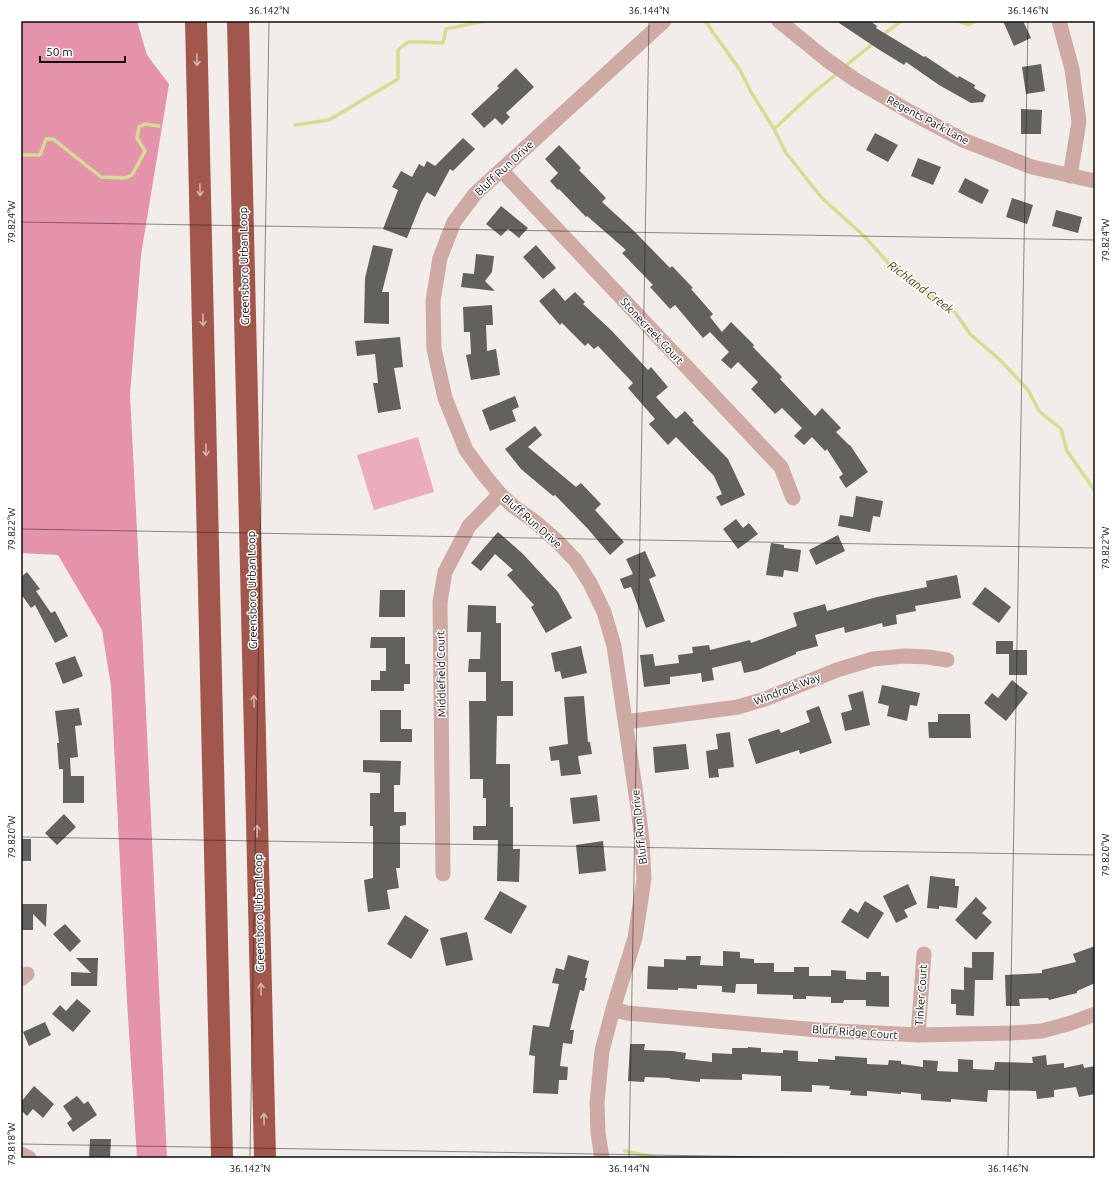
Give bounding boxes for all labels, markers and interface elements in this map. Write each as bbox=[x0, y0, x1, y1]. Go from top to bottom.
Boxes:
text: 36.142°N bbox=[248, 5, 290, 16]
text: 36.144°N bbox=[628, 5, 670, 16]
text: 36.146°N bbox=[1007, 5, 1049, 16]
scale bar bbox=[40, 38, 125, 64]
text: 50 m bbox=[46, 45, 73, 58]
one-way arrow bbox=[193, 53, 201, 66]
street label: Regents Park Lane bbox=[885, 93, 971, 147]
street label: Bluff Run Drive bbox=[472, 138, 536, 198]
one-way arrow bbox=[196, 183, 204, 196]
text: 79.824°W bbox=[6, 200, 17, 244]
street label: Greensboro Urban Loop bbox=[237, 207, 251, 325]
text: 79.824°W bbox=[1100, 218, 1111, 262]
water label: Richland Creek bbox=[886, 258, 957, 316]
street label: Stonecreek Court bbox=[618, 295, 686, 367]
one-way arrow bbox=[199, 313, 207, 326]
one-way arrow bbox=[202, 443, 210, 456]
street label: Bluff Run Drive bbox=[500, 492, 564, 550]
text: 79.822°W bbox=[6, 507, 17, 551]
text: 79.822°W bbox=[1100, 526, 1111, 570]
street label: Greensboro Urban Loop bbox=[245, 531, 259, 649]
street label: Middlefield Court bbox=[434, 630, 448, 717]
street label: Windrock Way bbox=[752, 671, 823, 707]
one-way arrow bbox=[250, 695, 258, 708]
street label: Bluff Run Drive bbox=[629, 789, 649, 865]
text: 79.820°W bbox=[6, 815, 17, 859]
one-way arrow bbox=[253, 825, 261, 838]
text: 79.820°W bbox=[1100, 833, 1111, 877]
street label: Greensboro Urban Loop bbox=[252, 854, 266, 972]
street label: Tinker Court bbox=[913, 963, 929, 1026]
one-way arrow bbox=[257, 983, 265, 996]
street label: Bluff Ridge Court bbox=[812, 1023, 899, 1041]
one-way arrow bbox=[260, 1113, 268, 1126]
text: 79.818°W bbox=[6, 1122, 17, 1166]
text: 36.142°N bbox=[229, 1163, 271, 1174]
text: 36.144°N bbox=[608, 1163, 650, 1174]
text: 36.146°N bbox=[987, 1163, 1029, 1174]

